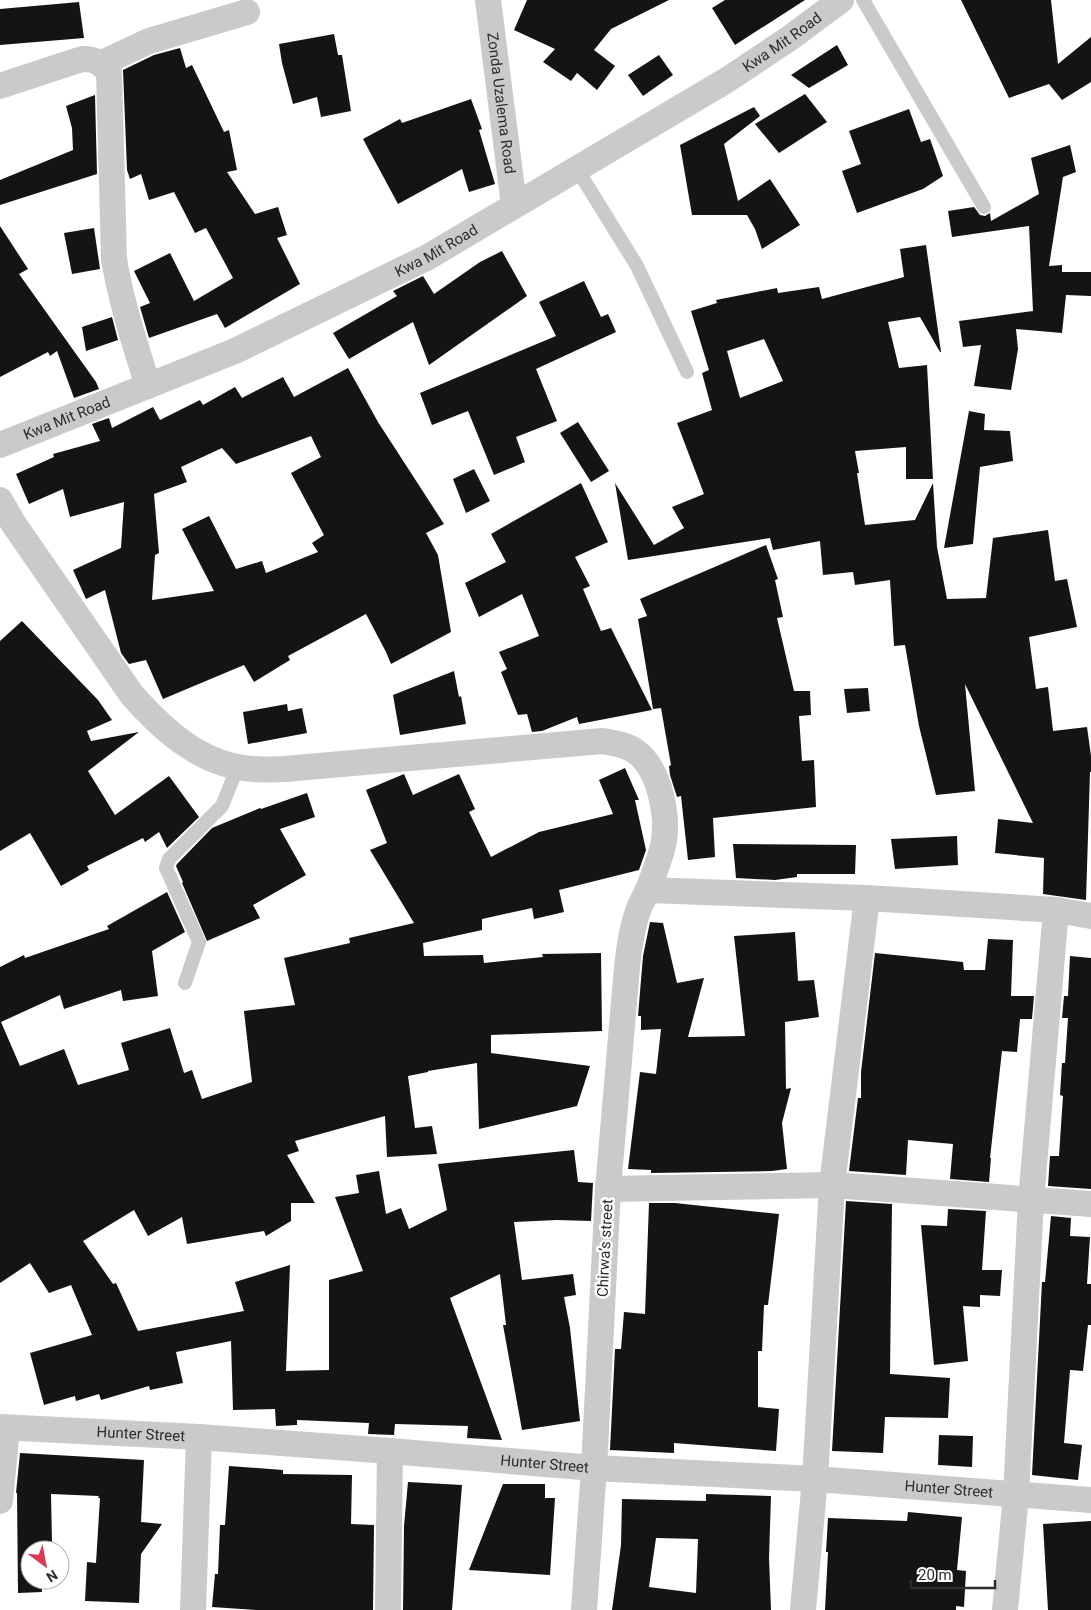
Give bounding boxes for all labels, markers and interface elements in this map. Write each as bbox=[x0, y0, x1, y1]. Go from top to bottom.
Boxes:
street label: Kwa Mit Road bbox=[739, 9, 825, 76]
street label: Zonda Uzalema Road bbox=[483, 31, 519, 175]
street label: Kwa Mit Road bbox=[392, 221, 481, 281]
street label: Kwa Mit Road bbox=[21, 393, 113, 444]
street label: Chirwa’s street bbox=[593, 1199, 617, 1297]
street label: Hunter Street bbox=[96, 1423, 186, 1445]
street label: Hunter Street bbox=[500, 1451, 590, 1477]
street label: Hunter Street bbox=[904, 1477, 994, 1502]
north arrow bbox=[20, 1540, 70, 1590]
scale bar bbox=[911, 1558, 995, 1590]
text: 20 m bbox=[918, 1566, 952, 1584]
text: N bbox=[43, 1567, 60, 1585]

